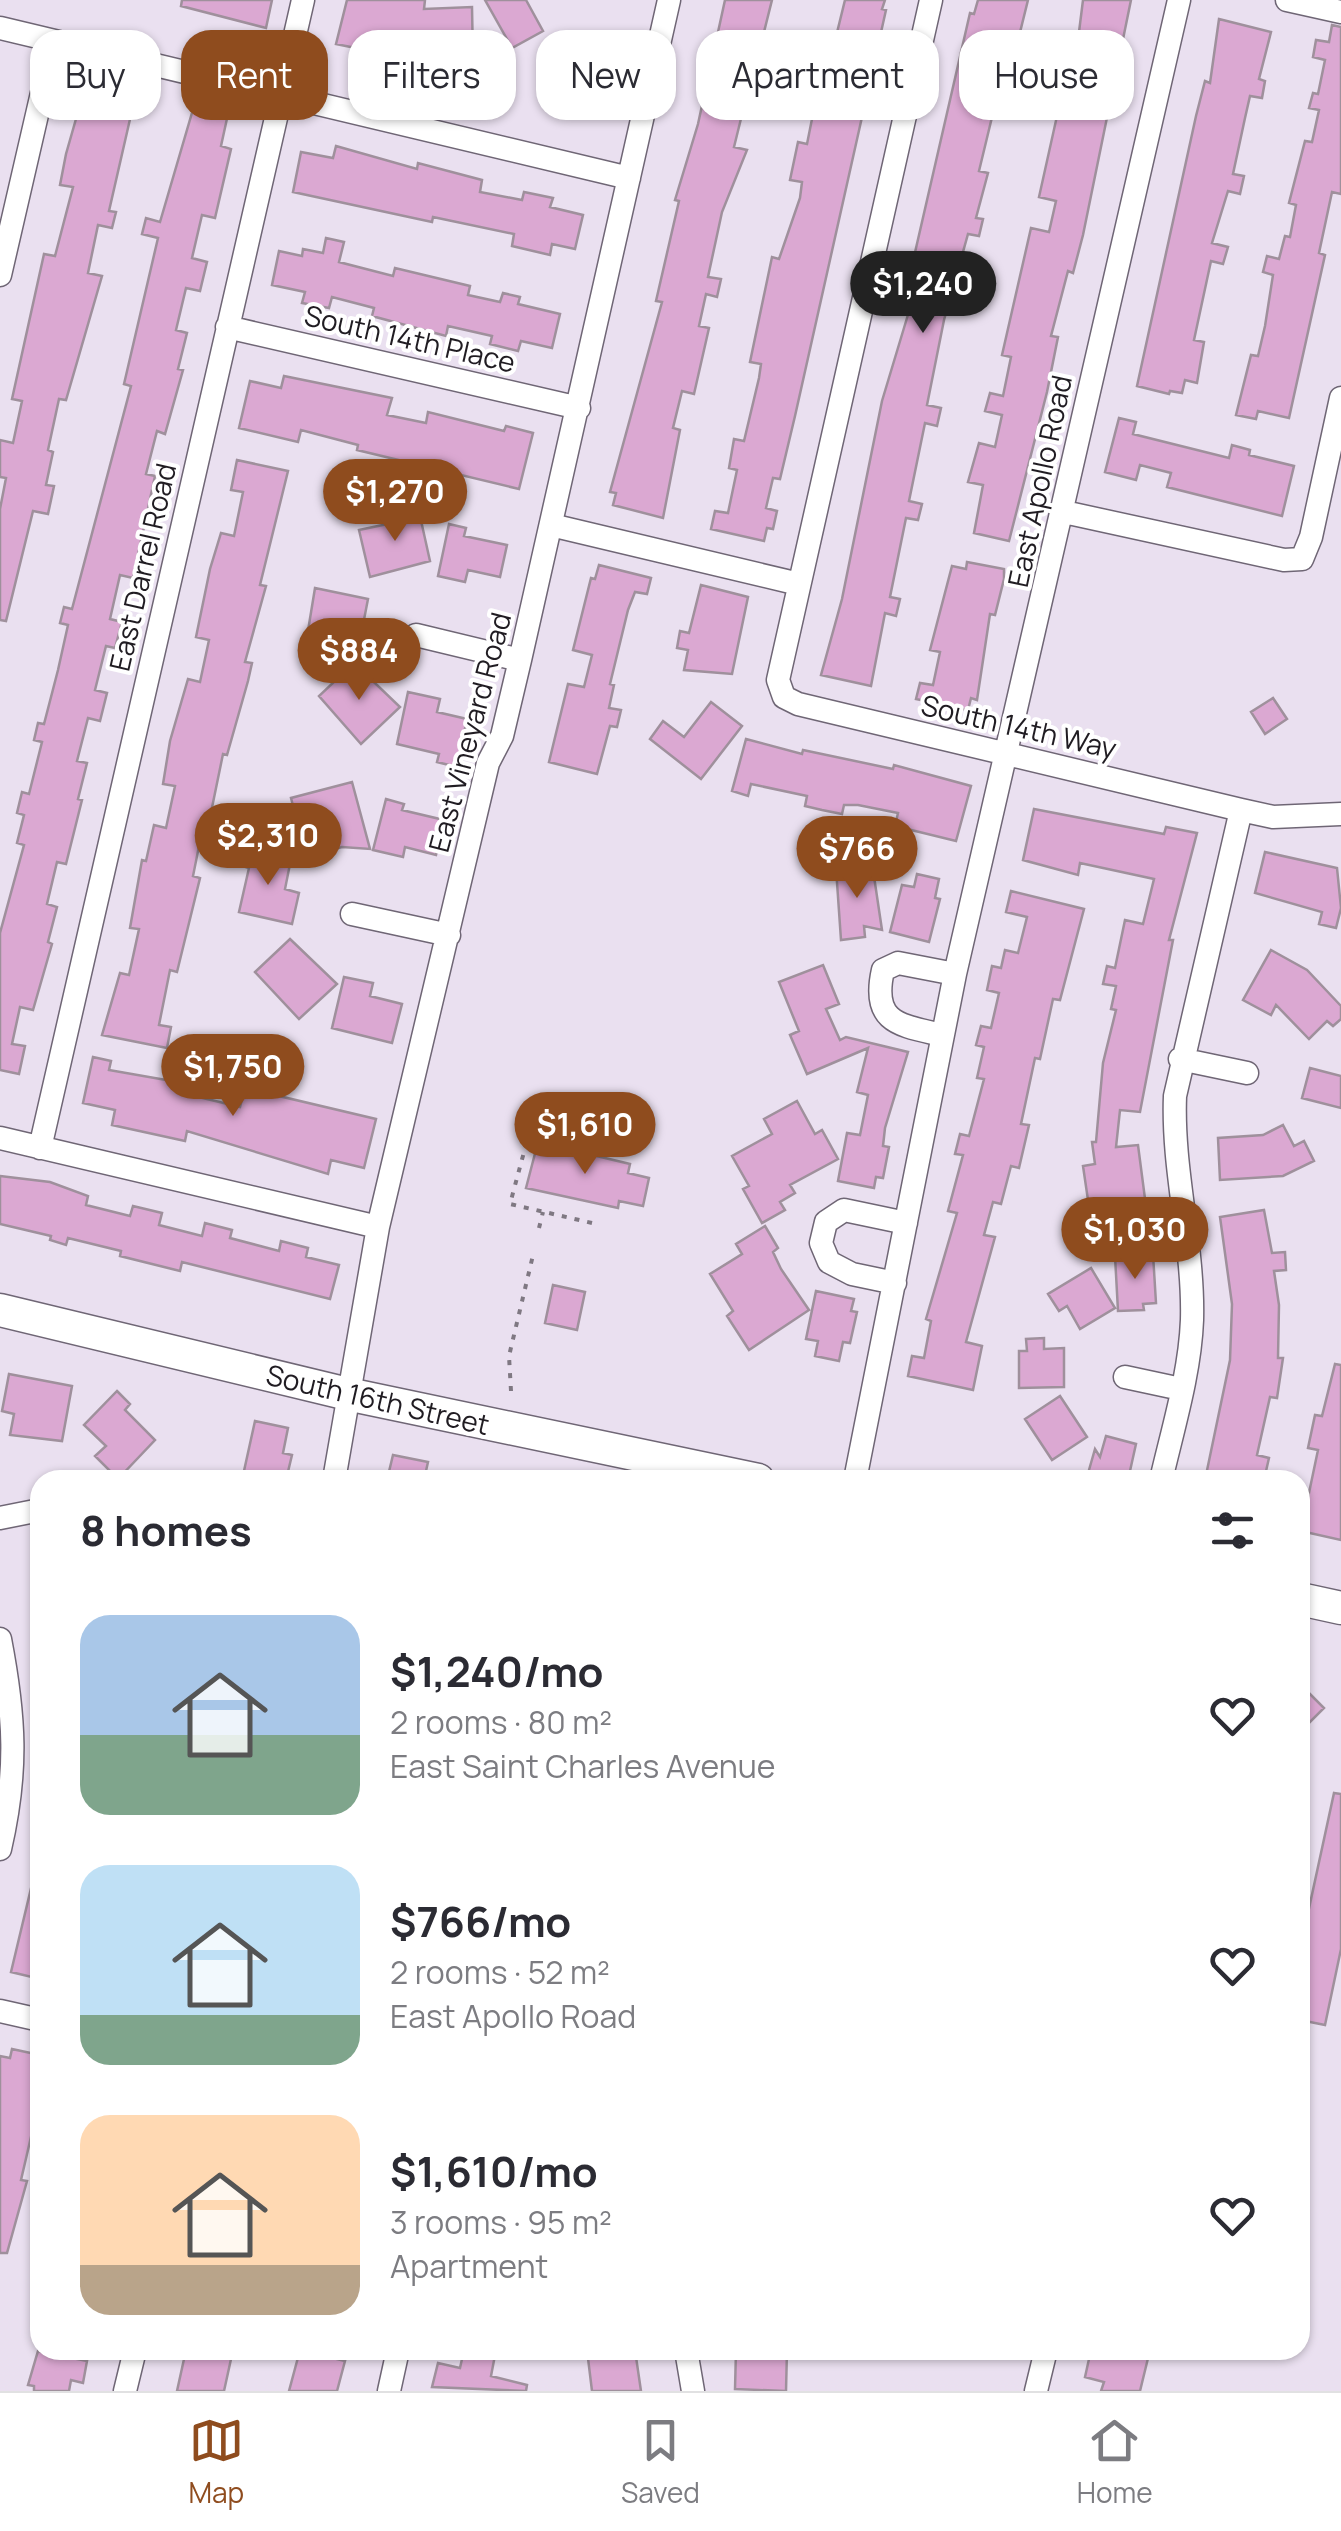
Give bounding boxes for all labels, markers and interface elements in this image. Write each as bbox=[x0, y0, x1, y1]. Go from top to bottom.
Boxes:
chip: Buy bbox=[30, 30, 161, 120]
chip: Rent bbox=[181, 30, 328, 120]
chip: Filters bbox=[348, 30, 516, 120]
chip: New bbox=[536, 30, 676, 120]
chip: Apartment bbox=[696, 30, 939, 120]
chip: House bbox=[959, 30, 1134, 120]
pin: $1,240 bbox=[842, 251, 1004, 336]
text: $1,240 bbox=[872, 261, 974, 305]
street label: South 14th Place bbox=[301, 295, 519, 381]
street label: East Apollo Road bbox=[998, 372, 1080, 590]
street label: East Darrel Road bbox=[100, 459, 184, 675]
pin: $1,270 bbox=[314, 459, 476, 544]
text: $1,270 bbox=[345, 469, 445, 513]
street label: East Vineyard Road bbox=[419, 608, 519, 856]
pin: $884 bbox=[300, 618, 418, 703]
text: $884 bbox=[320, 628, 398, 672]
street label: South 14th Way bbox=[918, 685, 1121, 767]
pin: $2,310 bbox=[187, 803, 349, 888]
text: $2,310 bbox=[217, 813, 319, 857]
pin: $766 bbox=[798, 816, 916, 901]
text: $766 bbox=[819, 826, 895, 870]
pin: $1,750 bbox=[152, 1034, 314, 1119]
text: $1,750 bbox=[183, 1044, 283, 1088]
pin: $1,610 bbox=[504, 1092, 666, 1177]
text: $1,610 bbox=[536, 1102, 634, 1146]
pin: $1,030 bbox=[1054, 1197, 1216, 1282]
text: $1,030 bbox=[1083, 1207, 1187, 1251]
street label: South 16th Street bbox=[263, 1355, 493, 1443]
text: 8 homes bbox=[80, 1501, 252, 1559]
icon: filters bbox=[1205, 1503, 1260, 1558]
text: $1,240/mo bbox=[390, 1642, 604, 1700]
icon: home bbox=[160, 1655, 280, 1775]
icon: heart bbox=[1205, 1688, 1260, 1743]
text: 2 rooms · 80 m² bbox=[390, 1700, 612, 1744]
text: East Saint Charles Avenue bbox=[390, 1744, 775, 1788]
text: $766/mo bbox=[390, 1892, 571, 1950]
icon: home bbox=[160, 1905, 280, 2025]
icon: heart bbox=[1205, 1938, 1260, 1993]
text: 2 rooms · 52 m² bbox=[390, 1950, 610, 1994]
text: East Apollo Road bbox=[390, 1994, 636, 2038]
text: $1,610/mo bbox=[390, 2142, 598, 2200]
icon: home bbox=[160, 2155, 280, 2275]
icon: heart bbox=[1205, 2188, 1260, 2243]
text: 3 rooms · 95 m² bbox=[390, 2200, 612, 2244]
text: Apartment bbox=[390, 2244, 548, 2288]
tab: Map bbox=[188, 2413, 244, 2511]
tab: Saved bbox=[621, 2413, 700, 2511]
tab: Home bbox=[1077, 2413, 1153, 2511]

